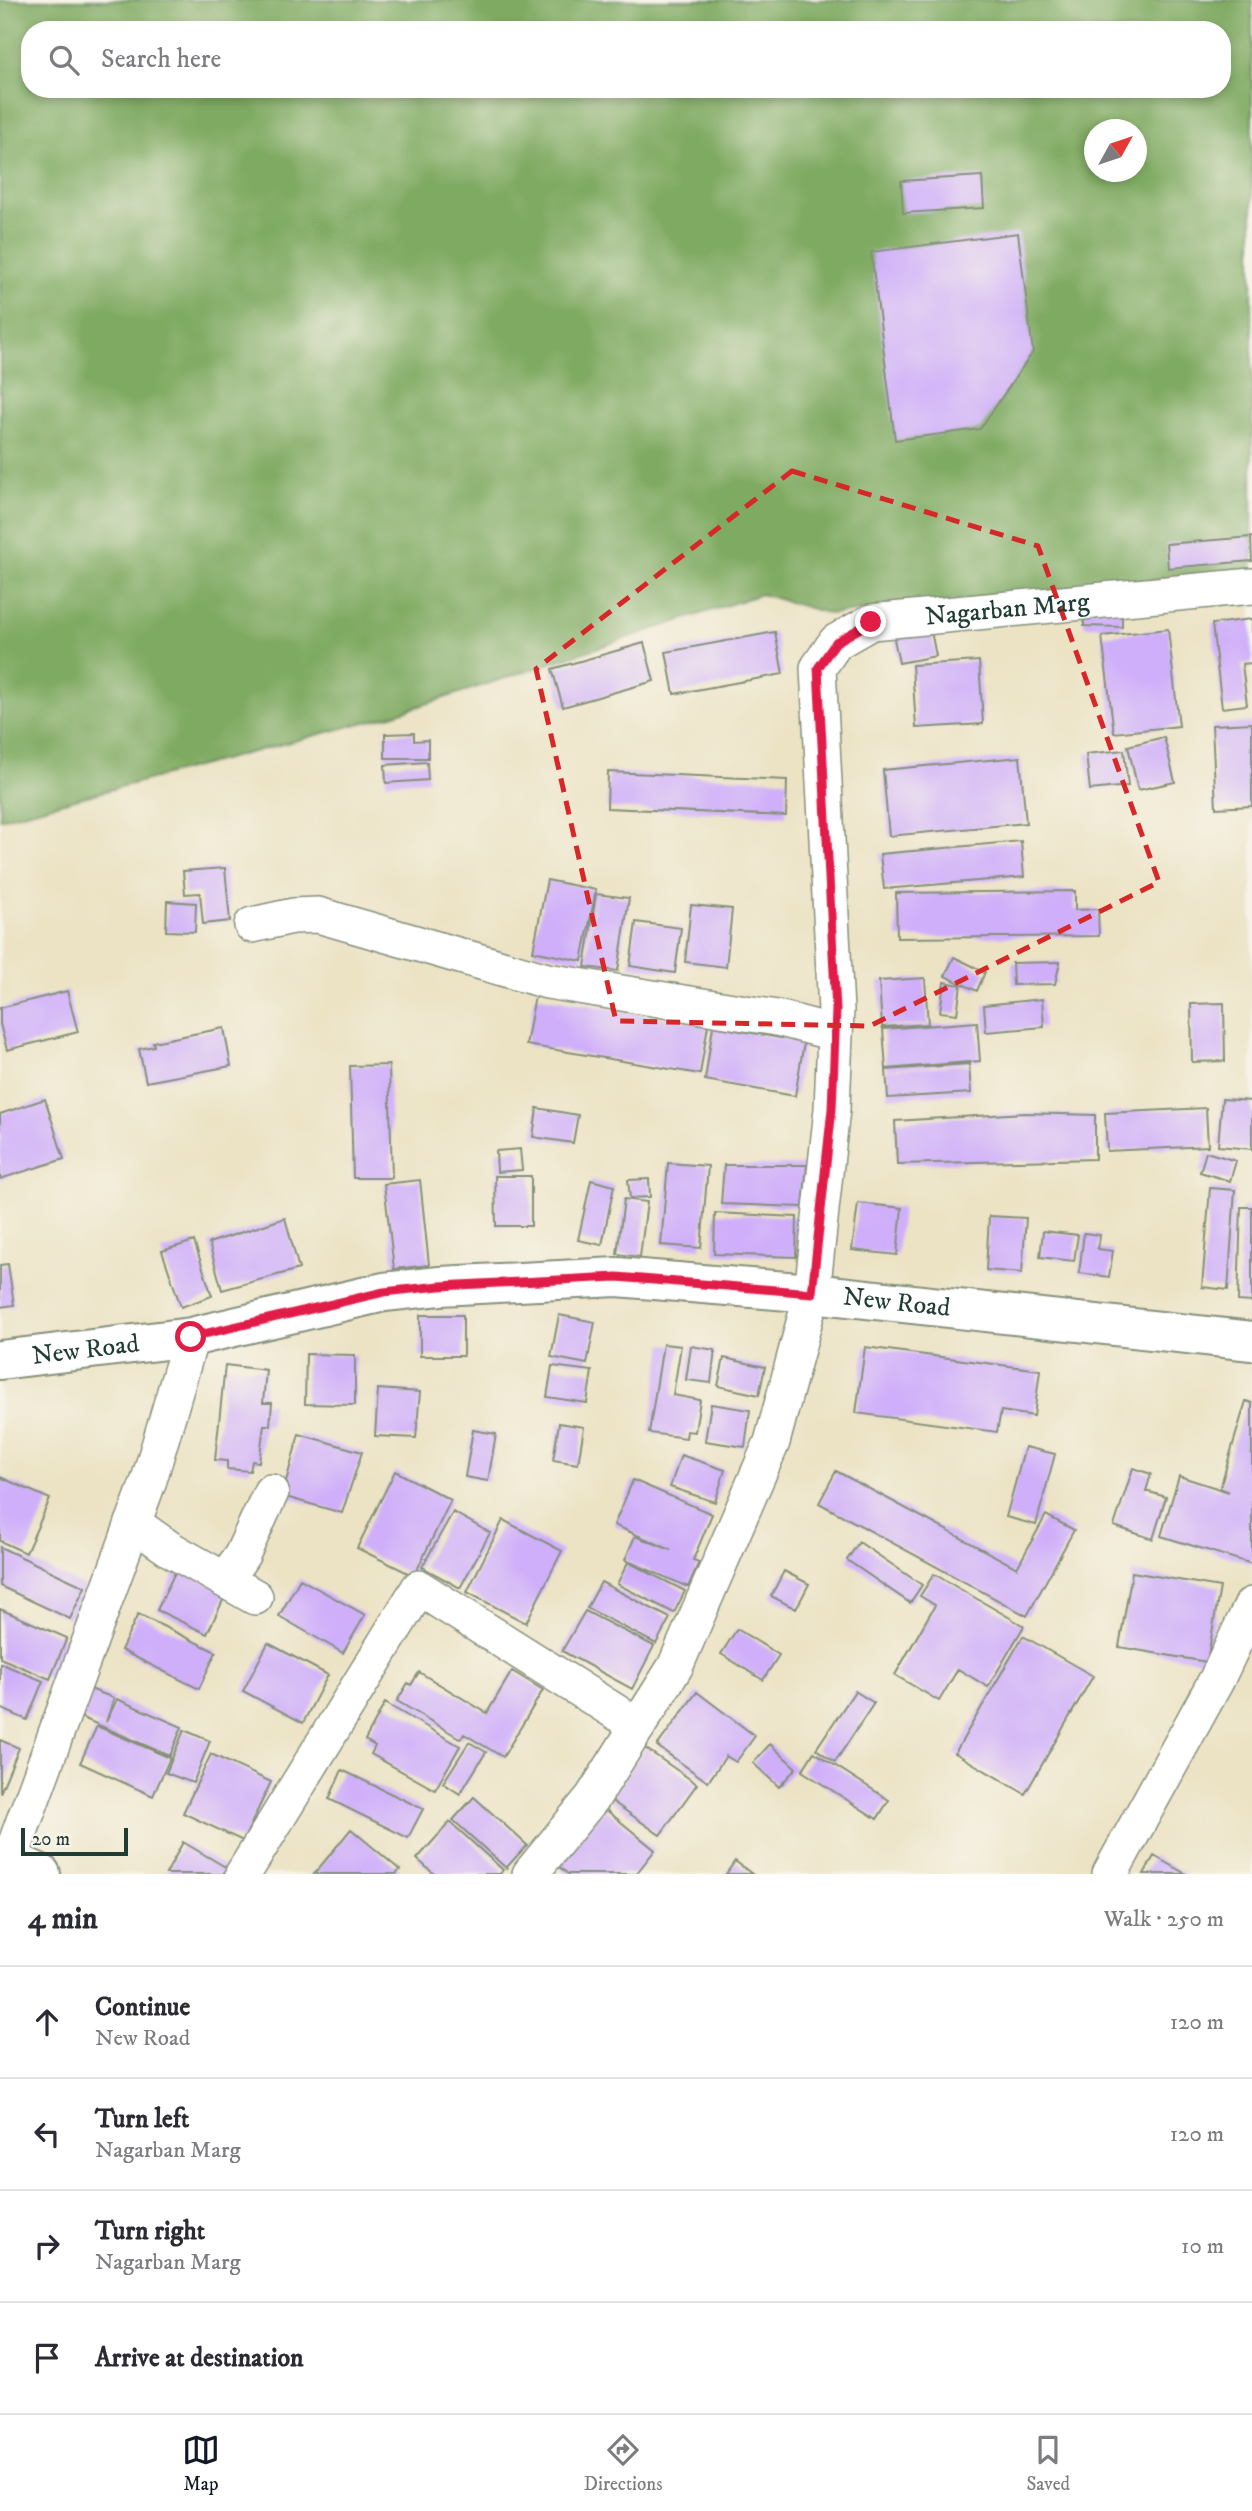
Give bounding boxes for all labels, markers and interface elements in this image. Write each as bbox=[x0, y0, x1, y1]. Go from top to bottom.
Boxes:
search box bbox=[21, 21, 1231, 98]
icon: search bbox=[45, 41, 83, 79]
text: Search here bbox=[101, 43, 221, 76]
north arrow bbox=[1084, 119, 1147, 182]
street label: Nagarban Marg bbox=[924, 585, 1091, 633]
route end bbox=[855, 606, 886, 637]
street label: New Road bbox=[841, 1280, 952, 1324]
route start bbox=[175, 1321, 206, 1352]
street label: New Road bbox=[30, 1327, 141, 1373]
scale bar bbox=[21, 1825, 128, 1857]
text: 20 m bbox=[32, 1828, 70, 1851]
text: 4 min bbox=[28, 1901, 98, 1938]
text: Walk · 250 m bbox=[1104, 1905, 1224, 1934]
text: Continue bbox=[95, 1991, 190, 2024]
icon: ahead bbox=[28, 2003, 66, 2041]
text: 120 m bbox=[1170, 2008, 1224, 2037]
text: New Road bbox=[95, 2024, 190, 2053]
text: Turn left bbox=[95, 2103, 189, 2136]
icon: left bbox=[28, 2115, 66, 2153]
text: 120 m bbox=[1170, 2120, 1224, 2149]
text: Nagarban Marg bbox=[95, 2136, 241, 2165]
text: Turn right bbox=[95, 2215, 205, 2248]
icon: right bbox=[28, 2227, 66, 2265]
text: 10 m bbox=[1181, 2232, 1224, 2261]
text: Nagarban Marg bbox=[95, 2248, 241, 2277]
icon: arrive bbox=[28, 2339, 66, 2377]
text: Arrive at destination bbox=[95, 2342, 304, 2375]
tab: Map bbox=[182, 2431, 220, 2496]
tab: Directions bbox=[584, 2431, 663, 2496]
tab: Saved bbox=[1026, 2431, 1070, 2496]

